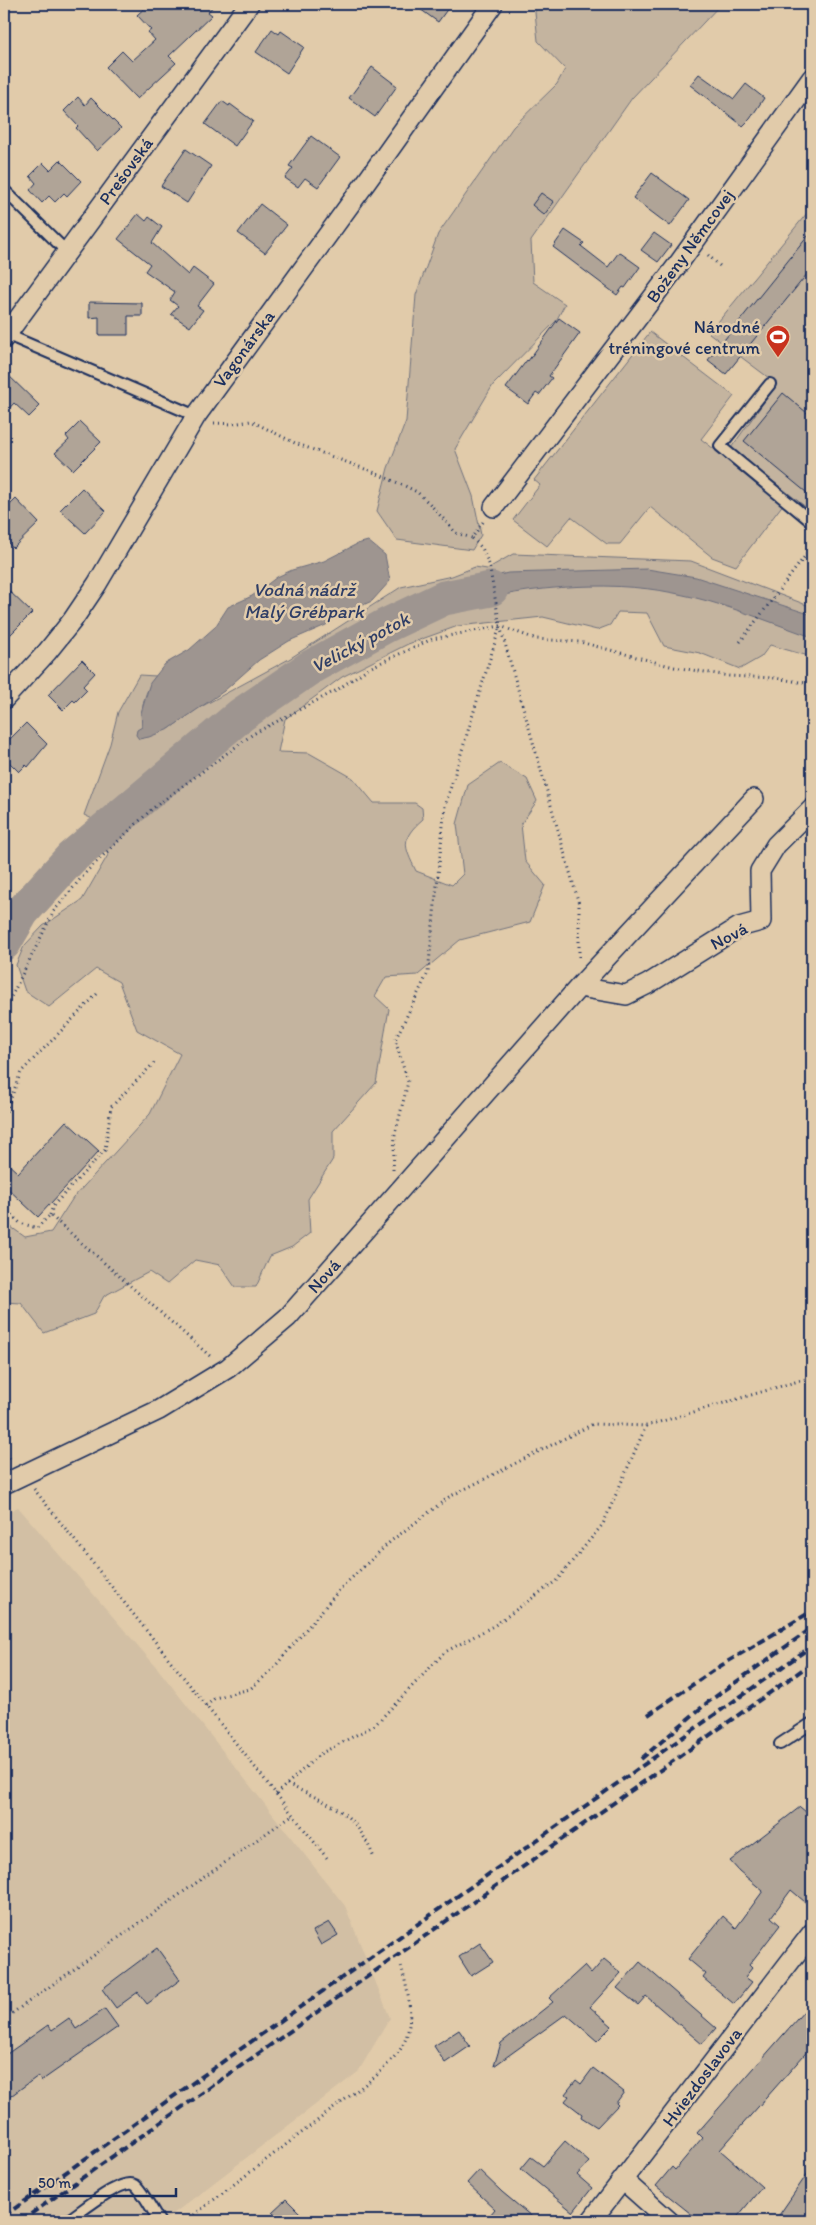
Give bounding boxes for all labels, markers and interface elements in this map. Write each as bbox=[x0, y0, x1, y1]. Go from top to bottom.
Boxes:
street label: Prešovská bbox=[94, 132, 158, 209]
street label: Boženy Němcovej bbox=[641, 185, 739, 307]
street label: Vagonárska bbox=[209, 305, 280, 392]
place label: Národné tréningové centrum bbox=[609, 316, 761, 359]
sports icon: Národné tréningové centrum bbox=[765, 324, 791, 358]
water label: Vodná nádrž Malý Grébpark bbox=[244, 578, 365, 623]
water label: Velický potok bbox=[307, 606, 414, 678]
street label: Nová bbox=[707, 917, 752, 955]
street label: Nová bbox=[303, 1254, 346, 1298]
street label: Hviezdoslavova bbox=[657, 2022, 747, 2131]
scale bar bbox=[30, 2165, 176, 2197]
text: 50 m bbox=[38, 2174, 71, 2192]

